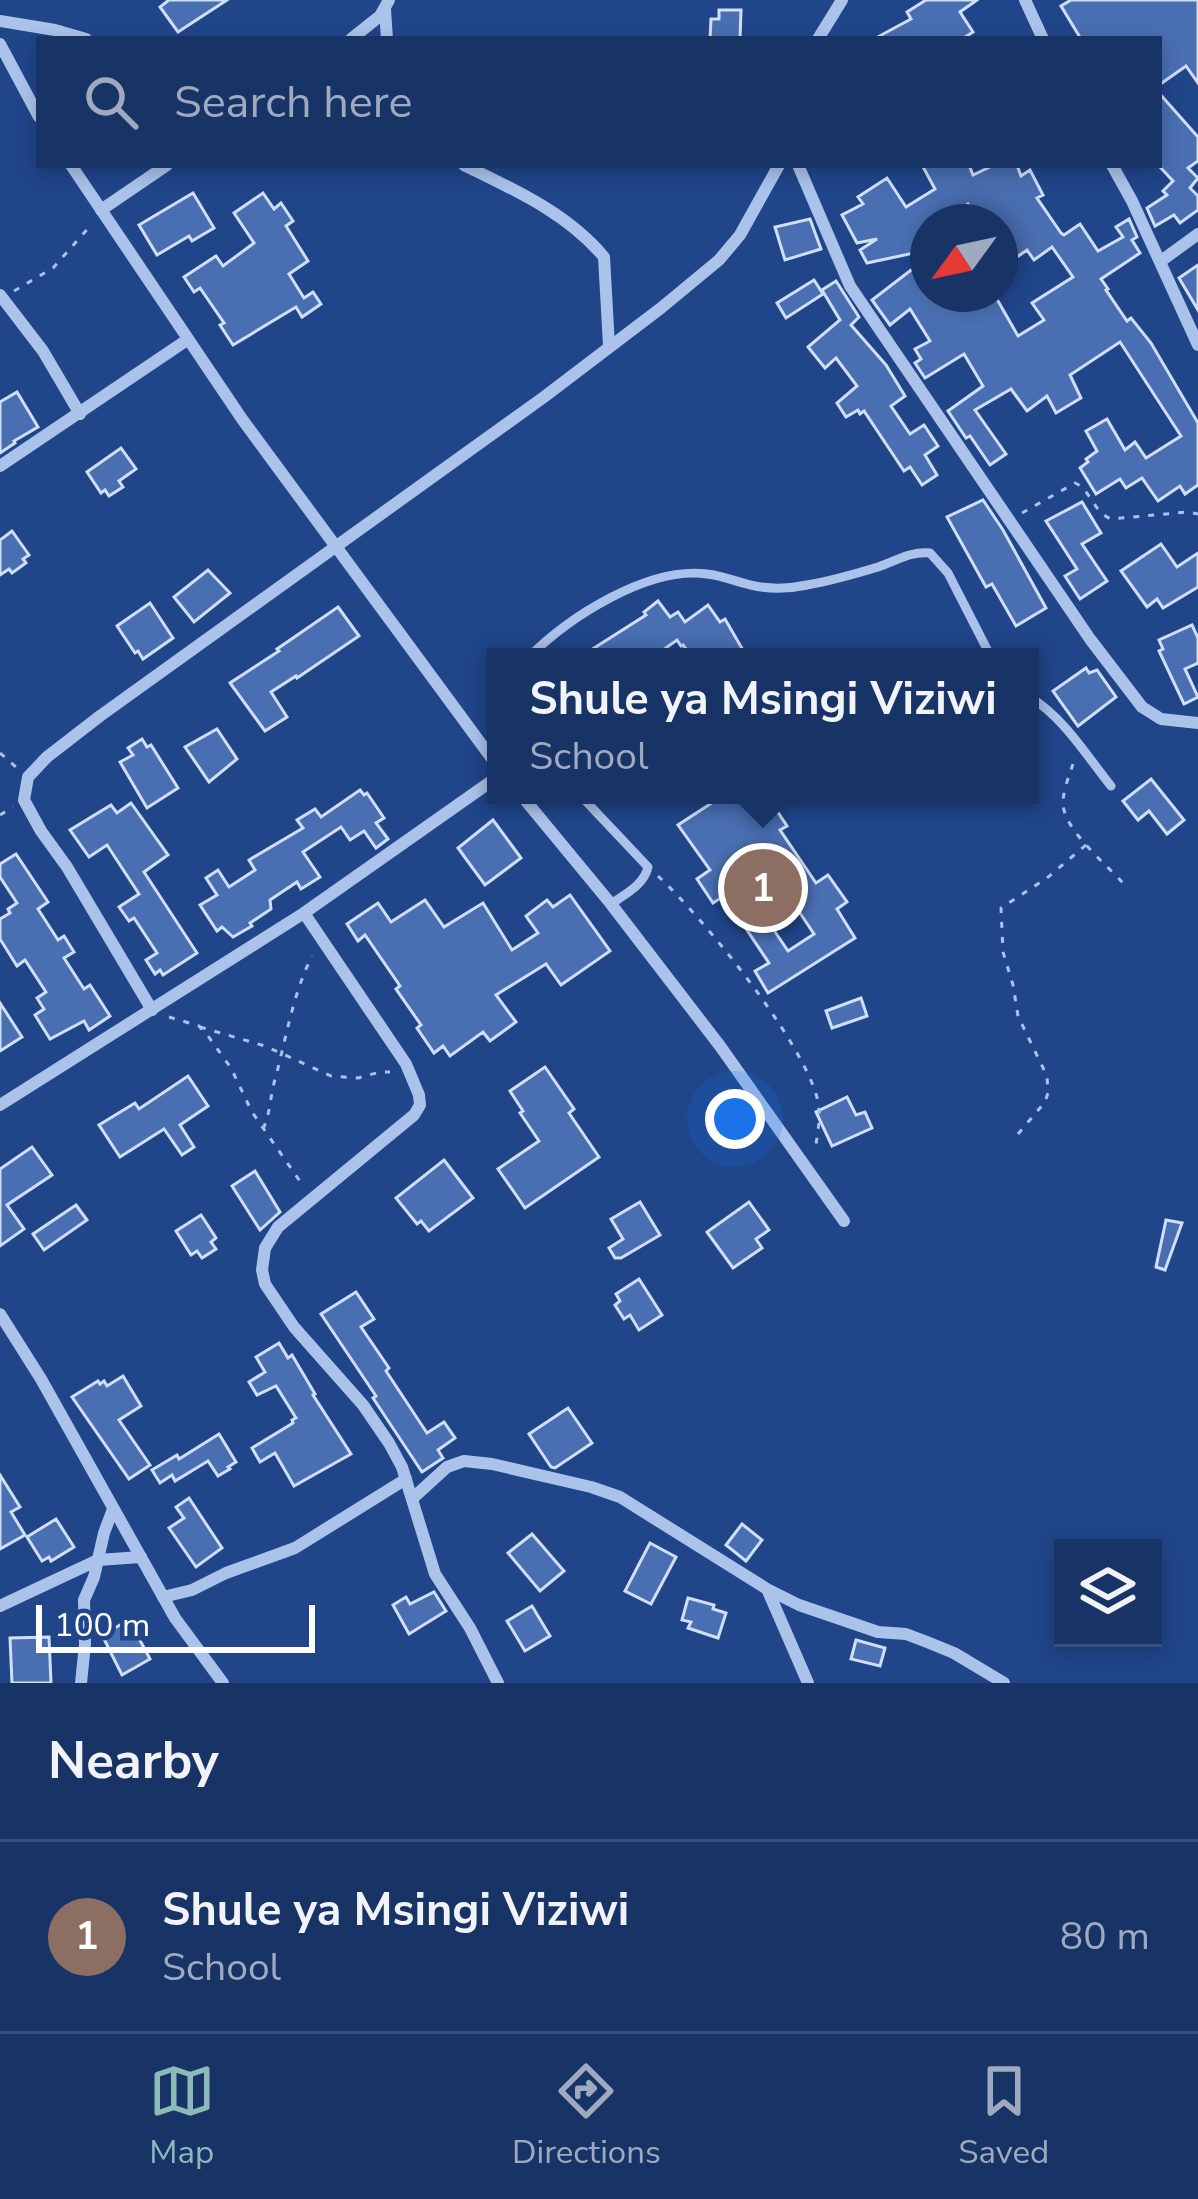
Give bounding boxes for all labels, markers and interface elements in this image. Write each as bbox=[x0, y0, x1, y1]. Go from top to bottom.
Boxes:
search box bbox=[36, 36, 1162, 168]
icon: search bbox=[78, 69, 144, 135]
text: Search here bbox=[174, 72, 413, 133]
north arrow bbox=[910, 204, 1018, 312]
popup bbox=[487, 648, 1039, 804]
text: Shule ya Msingi Viziwi bbox=[529, 669, 997, 730]
text: School bbox=[529, 730, 648, 783]
pin: 1 bbox=[724, 843, 802, 933]
your location bbox=[705, 1089, 765, 1149]
map controls bbox=[1054, 1539, 1162, 1647]
button: layers bbox=[1054, 1539, 1162, 1647]
scale bar bbox=[36, 1599, 315, 1652]
text: 100 m bbox=[54, 1603, 150, 1648]
text: Nearby bbox=[48, 1726, 219, 1796]
text: Shule ya Msingi Viziwi bbox=[162, 1880, 629, 1941]
text: 1 bbox=[75, 1910, 99, 1963]
text: 80 m bbox=[1060, 1910, 1150, 1963]
text: School bbox=[162, 1941, 281, 1994]
tab: Map bbox=[149, 2058, 215, 2175]
tab: Directions bbox=[512, 2058, 661, 2175]
tab: Saved bbox=[958, 2058, 1049, 2175]

